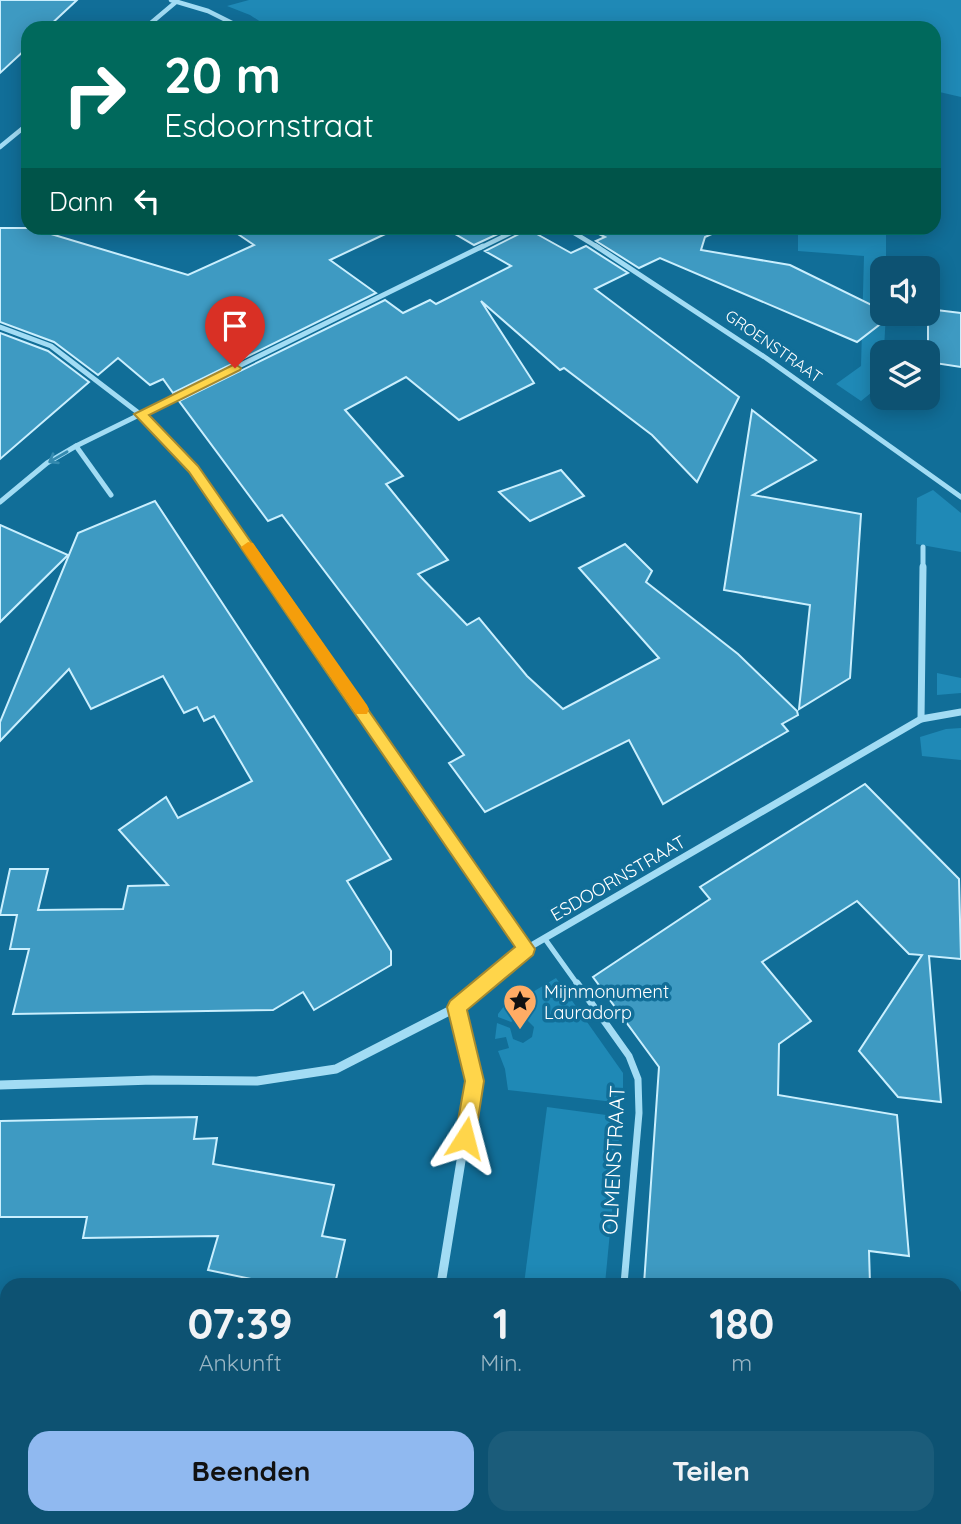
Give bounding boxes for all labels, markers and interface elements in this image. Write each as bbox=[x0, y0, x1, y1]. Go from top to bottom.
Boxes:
text: 20 m bbox=[164, 44, 281, 105]
icon: right bbox=[49, 49, 140, 140]
text: Esdoornstraat bbox=[164, 105, 374, 145]
icon: left bbox=[128, 182, 166, 220]
text: Dann bbox=[49, 185, 114, 218]
map controls bbox=[870, 256, 940, 410]
button: sound bbox=[870, 256, 940, 326]
pin bbox=[205, 296, 265, 368]
street label: GROENSTRAAT bbox=[722, 305, 827, 387]
icon: arrive bbox=[216, 307, 254, 345]
button: layers bbox=[870, 340, 940, 410]
one-way arrow bbox=[48, 450, 68, 464]
street label: ESDOORNSTRAAT bbox=[546, 830, 690, 926]
place label: Mijnmonument Lauradorp bbox=[544, 980, 669, 1024]
place icon: Mijnmonument Lauradorp bbox=[501, 982, 539, 1031]
street label: OLMENSTRAAT bbox=[596, 1085, 630, 1235]
position arrow bbox=[428, 1101, 502, 1175]
text: 07:39 bbox=[188, 1297, 293, 1350]
text: 1 bbox=[493, 1297, 509, 1350]
text: 180 bbox=[709, 1297, 774, 1350]
text: Ankunft bbox=[199, 1348, 282, 1377]
text: Min. bbox=[480, 1348, 522, 1377]
text: m bbox=[731, 1348, 752, 1377]
button: Beenden bbox=[28, 1431, 474, 1511]
button: Teilen bbox=[488, 1431, 934, 1511]

